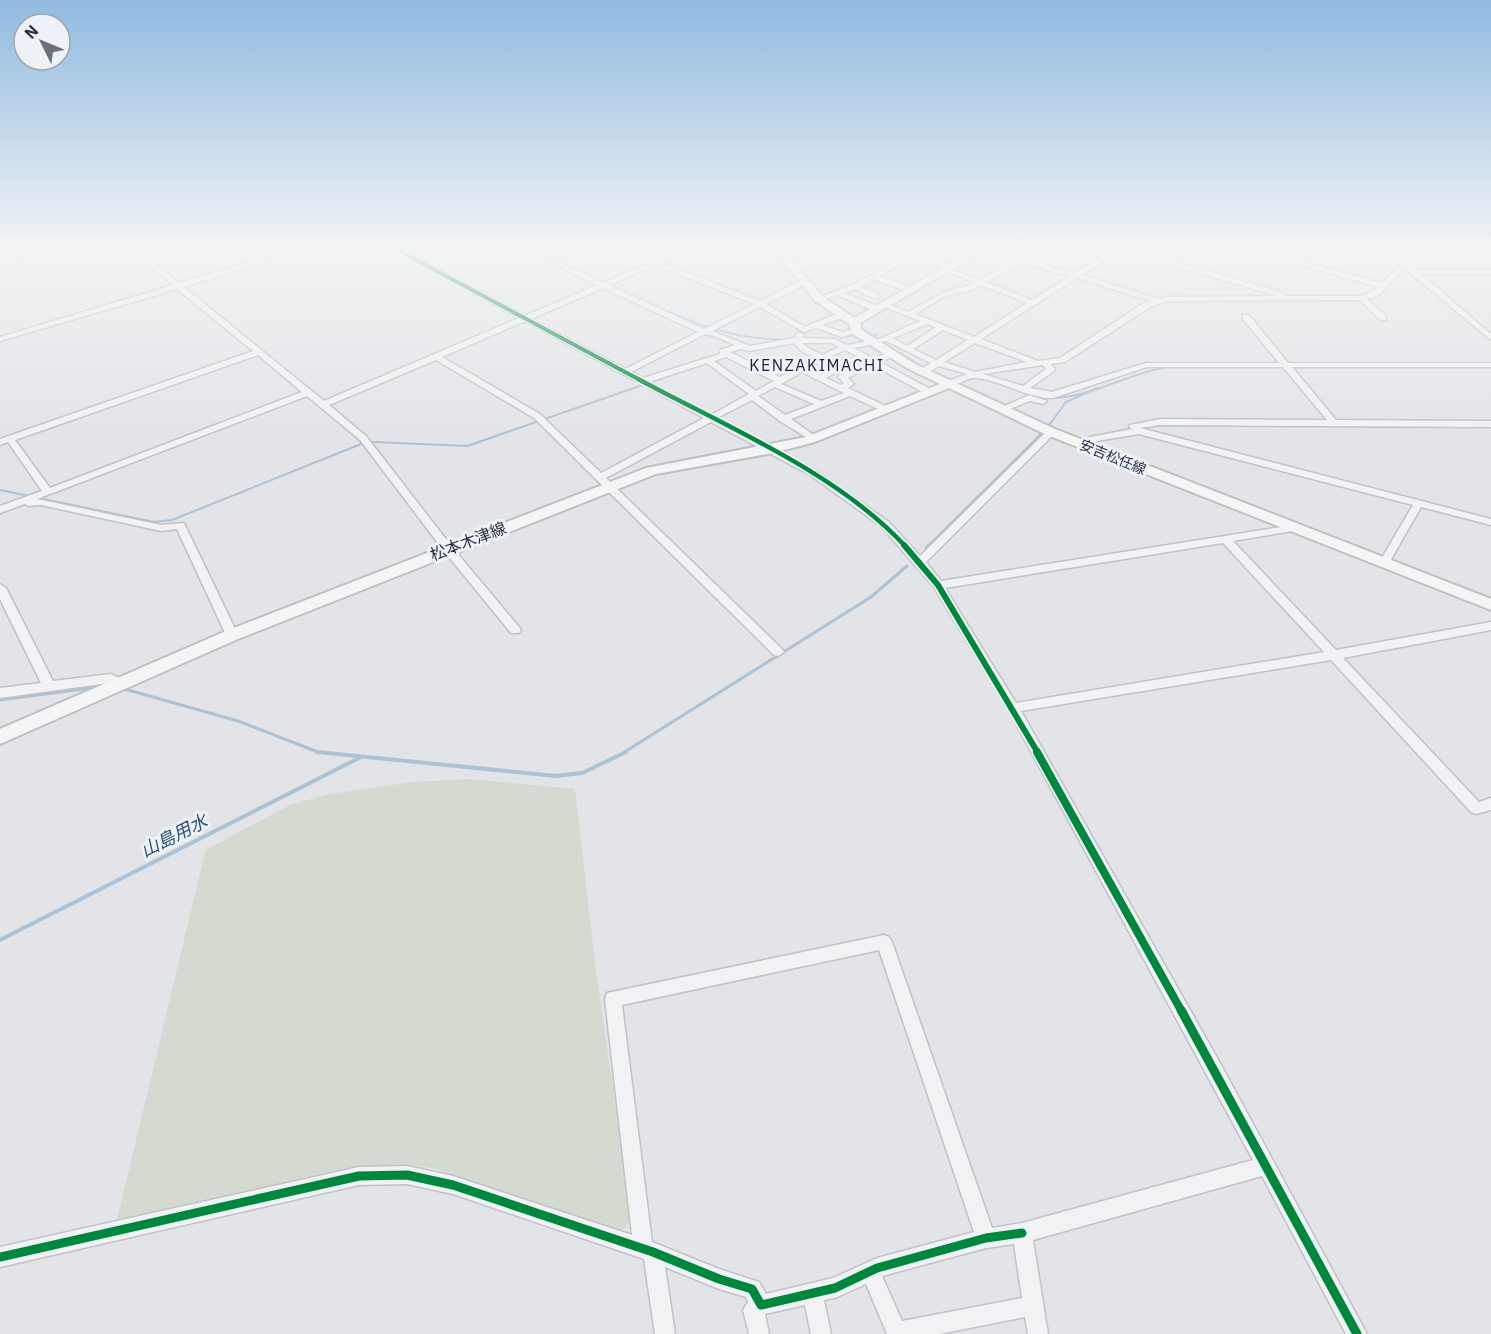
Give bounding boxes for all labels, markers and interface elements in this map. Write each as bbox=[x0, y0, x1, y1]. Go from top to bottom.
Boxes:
north arrow bbox=[12, 12, 72, 72]
text: N bbox=[20, 21, 42, 43]
district label: KENZAKIMACHI bbox=[749, 355, 885, 375]
street label: 安吉松任線 bbox=[1077, 436, 1149, 478]
street label: 松本木津線 bbox=[427, 517, 509, 565]
water label: 山島用水 bbox=[136, 808, 213, 862]

